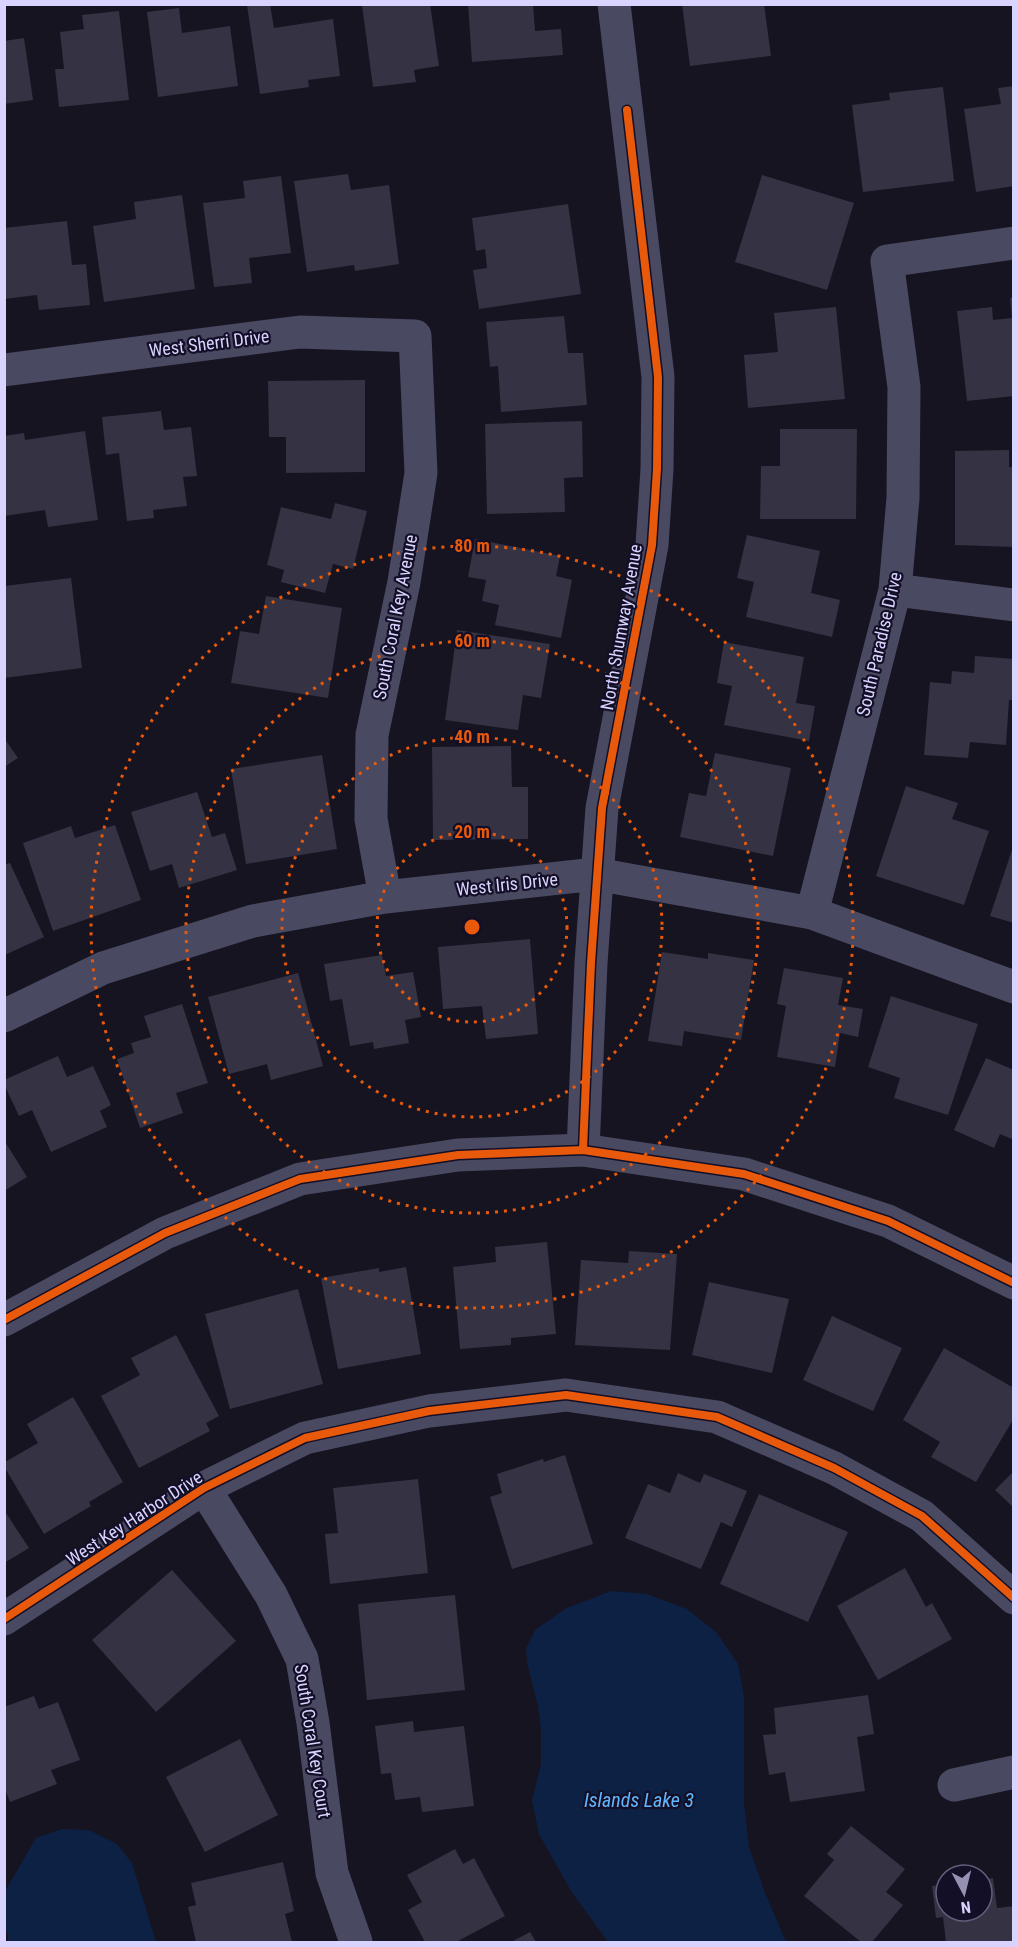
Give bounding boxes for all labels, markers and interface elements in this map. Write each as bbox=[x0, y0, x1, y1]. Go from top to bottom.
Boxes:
street label: West Sherri Drive bbox=[148, 325, 270, 361]
street label: South Coral Key Avenue bbox=[369, 533, 421, 701]
text: 80 m bbox=[454, 535, 490, 556]
street label: North Shumway Avenue bbox=[596, 542, 646, 712]
street label: South Paradise Drive bbox=[852, 570, 906, 718]
text: 60 m bbox=[454, 630, 490, 651]
text: 40 m bbox=[454, 726, 490, 747]
text: 20 m bbox=[454, 821, 490, 842]
street label: West Iris Drive bbox=[455, 868, 559, 900]
centre of rings bbox=[462, 917, 482, 937]
street label: West Key Harbor Drive bbox=[62, 1466, 206, 1570]
street label: South Coral Key Court bbox=[290, 1663, 336, 1819]
water label: Islands Lake 3 bbox=[584, 1788, 694, 1812]
north arrow bbox=[934, 1863, 994, 1923]
text: N bbox=[960, 1897, 972, 1917]

